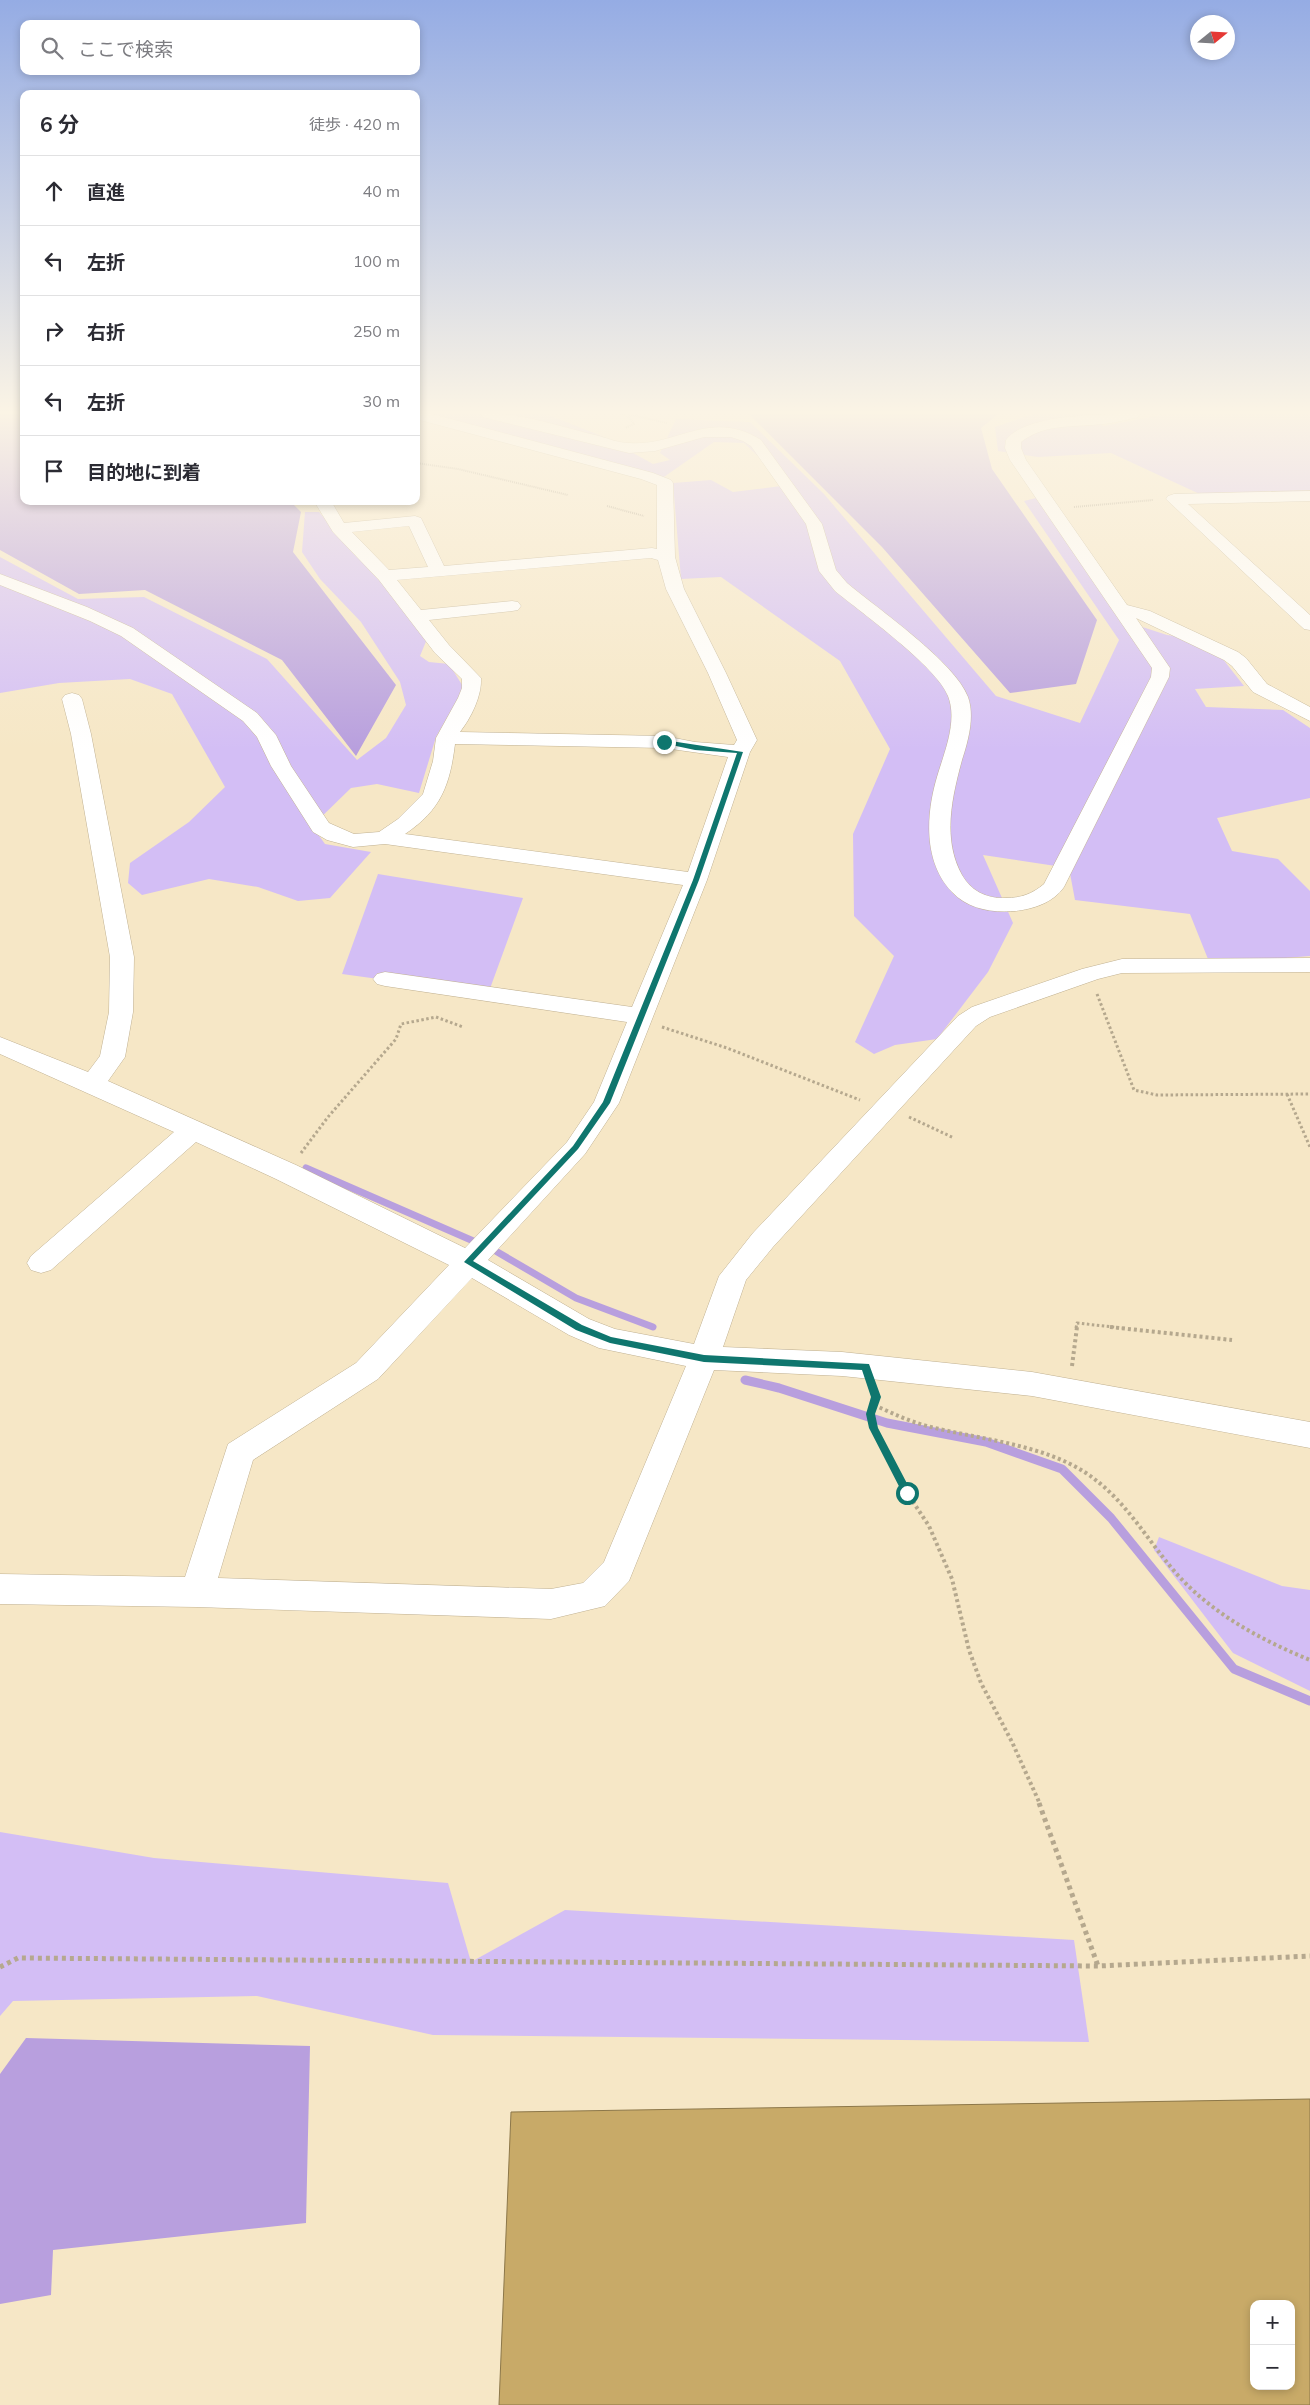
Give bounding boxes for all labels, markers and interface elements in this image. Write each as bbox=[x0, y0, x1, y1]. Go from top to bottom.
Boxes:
north arrow bbox=[1190, 15, 1235, 60]
search box bbox=[20, 20, 420, 75]
icon: search bbox=[38, 34, 66, 62]
text: ここで検索 bbox=[78, 37, 173, 61]
text: 6 分 bbox=[40, 111, 79, 137]
text: 徒歩 · 420 m bbox=[309, 114, 400, 134]
icon: ahead bbox=[40, 177, 68, 205]
text: 直進 bbox=[87, 180, 125, 204]
text: 40 m bbox=[363, 181, 400, 201]
icon: left bbox=[40, 247, 68, 275]
text: 左折 bbox=[87, 250, 125, 274]
text: 100 m bbox=[353, 251, 400, 271]
icon: right bbox=[40, 317, 68, 345]
text: 右折 bbox=[87, 320, 125, 344]
text: 250 m bbox=[353, 321, 400, 341]
icon: left bbox=[40, 387, 68, 415]
text: 左折 bbox=[87, 390, 125, 414]
text: 30 m bbox=[363, 391, 400, 411]
icon: arrive bbox=[40, 457, 68, 485]
text: 目的地に到着 bbox=[87, 460, 201, 484]
route end bbox=[653, 731, 676, 754]
route start bbox=[896, 1482, 919, 1505]
map controls bbox=[1250, 2300, 1295, 2390]
button: + bbox=[1250, 2300, 1295, 2345]
button: − bbox=[1250, 2345, 1295, 2390]

